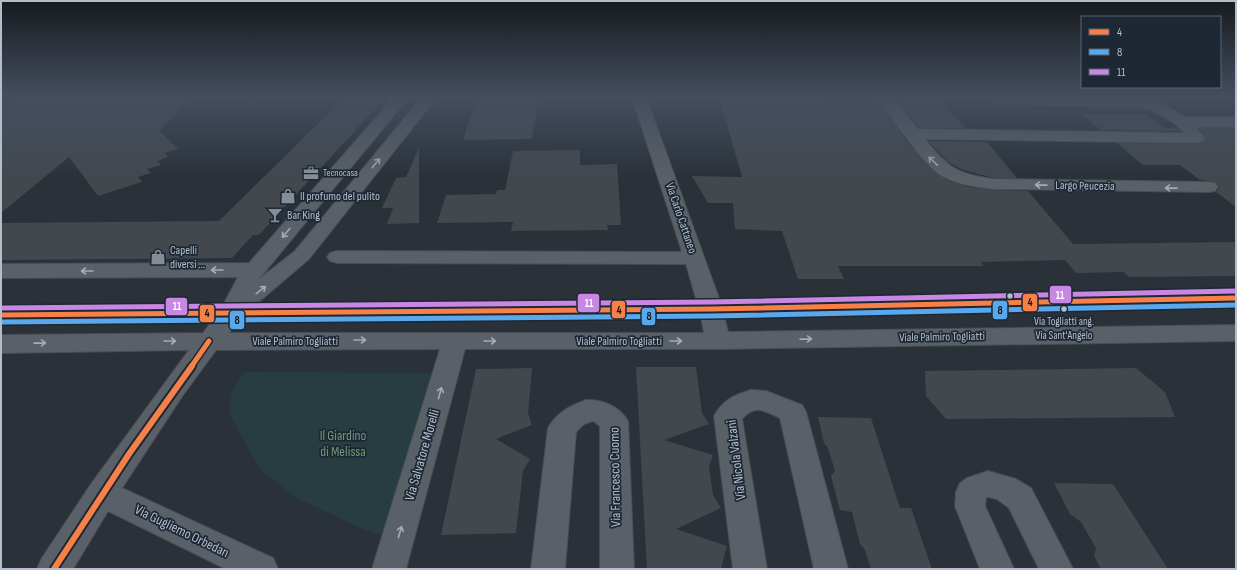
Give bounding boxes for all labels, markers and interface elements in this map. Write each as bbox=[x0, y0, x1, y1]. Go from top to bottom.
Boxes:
legend bbox=[1081, 16, 1221, 88]
text: 4 bbox=[1117, 25, 1122, 40]
text: 8 bbox=[1117, 45, 1122, 60]
text: 11 bbox=[1117, 65, 1126, 80]
one-way arrow bbox=[928, 156, 939, 165]
one-way arrow bbox=[372, 158, 381, 169]
office icon: Tecnocasa bbox=[302, 164, 320, 182]
place label: Tecnocasa bbox=[323, 167, 358, 179]
street label: Largo Peucezia bbox=[1055, 178, 1115, 194]
street label: Via Carlo Cattaneo bbox=[662, 181, 700, 255]
one-way arrow bbox=[1035, 181, 1048, 189]
one-way arrow bbox=[1165, 184, 1178, 192]
shop icon: Il profumo del pulito bbox=[279, 187, 297, 205]
place label: Il profumo del pulito bbox=[300, 189, 380, 204]
bar icon: Bar King bbox=[266, 206, 284, 224]
place label: Bar King bbox=[287, 208, 320, 223]
one-way arrow bbox=[282, 228, 291, 239]
place label: Capelli diversi ... bbox=[170, 243, 205, 272]
shop icon: Capelli diversi ... bbox=[149, 248, 167, 266]
one-way arrow bbox=[211, 266, 224, 274]
one-way arrow bbox=[81, 267, 94, 275]
one-way arrow bbox=[255, 285, 266, 294]
line badge: 11 bbox=[1049, 285, 1072, 304]
text: 11 bbox=[1056, 289, 1065, 302]
unlabelled marker bbox=[1005, 291, 1015, 301]
line badge: 11 bbox=[577, 293, 600, 313]
line badge: 4 bbox=[1022, 293, 1038, 312]
text: 4 bbox=[1027, 296, 1033, 309]
line badge: 11 bbox=[165, 297, 188, 316]
text: 11 bbox=[585, 297, 594, 310]
text: 11 bbox=[173, 300, 182, 313]
line badge: 4 bbox=[611, 300, 626, 319]
line badge: 8 bbox=[992, 300, 1008, 320]
line badge: 4 bbox=[199, 304, 215, 323]
text: 4 bbox=[616, 304, 622, 317]
text: 8 bbox=[997, 304, 1003, 317]
marker: Via Togliatti ang. Via Sant'Angelo bbox=[1059, 304, 1069, 314]
text: 4 bbox=[204, 307, 210, 320]
line badge: 8 bbox=[641, 307, 656, 326]
line badge: 8 bbox=[229, 310, 245, 330]
text: 8 bbox=[646, 310, 652, 323]
text: 8 bbox=[234, 314, 240, 327]
place label: Via Togliatti ang. Via Sant'Angelo bbox=[1034, 315, 1094, 342]
street label: Viale Palmiro Togliatti bbox=[899, 329, 985, 345]
street label: Viale Palmiro Togliatti bbox=[252, 334, 338, 349]
street label: Viale Palmiro Togliatti bbox=[576, 334, 662, 349]
one-way arrow bbox=[799, 335, 812, 343]
one-way arrow bbox=[353, 336, 366, 344]
one-way arrow bbox=[163, 337, 176, 345]
one-way arrow bbox=[483, 337, 496, 345]
one-way arrow bbox=[669, 337, 682, 345]
one-way arrow bbox=[33, 339, 46, 347]
one-way arrow bbox=[437, 387, 444, 400]
street label: Via Salvatore Morelli bbox=[401, 407, 443, 503]
street label: Via Nicola Valzani bbox=[723, 419, 749, 501]
park label: Il Giardino di Melissa bbox=[320, 427, 367, 460]
street label: Via Francesco Cuomo bbox=[606, 427, 624, 527]
street label: Via Gugliemo Orbedan bbox=[132, 501, 232, 561]
one-way arrow bbox=[397, 525, 404, 538]

